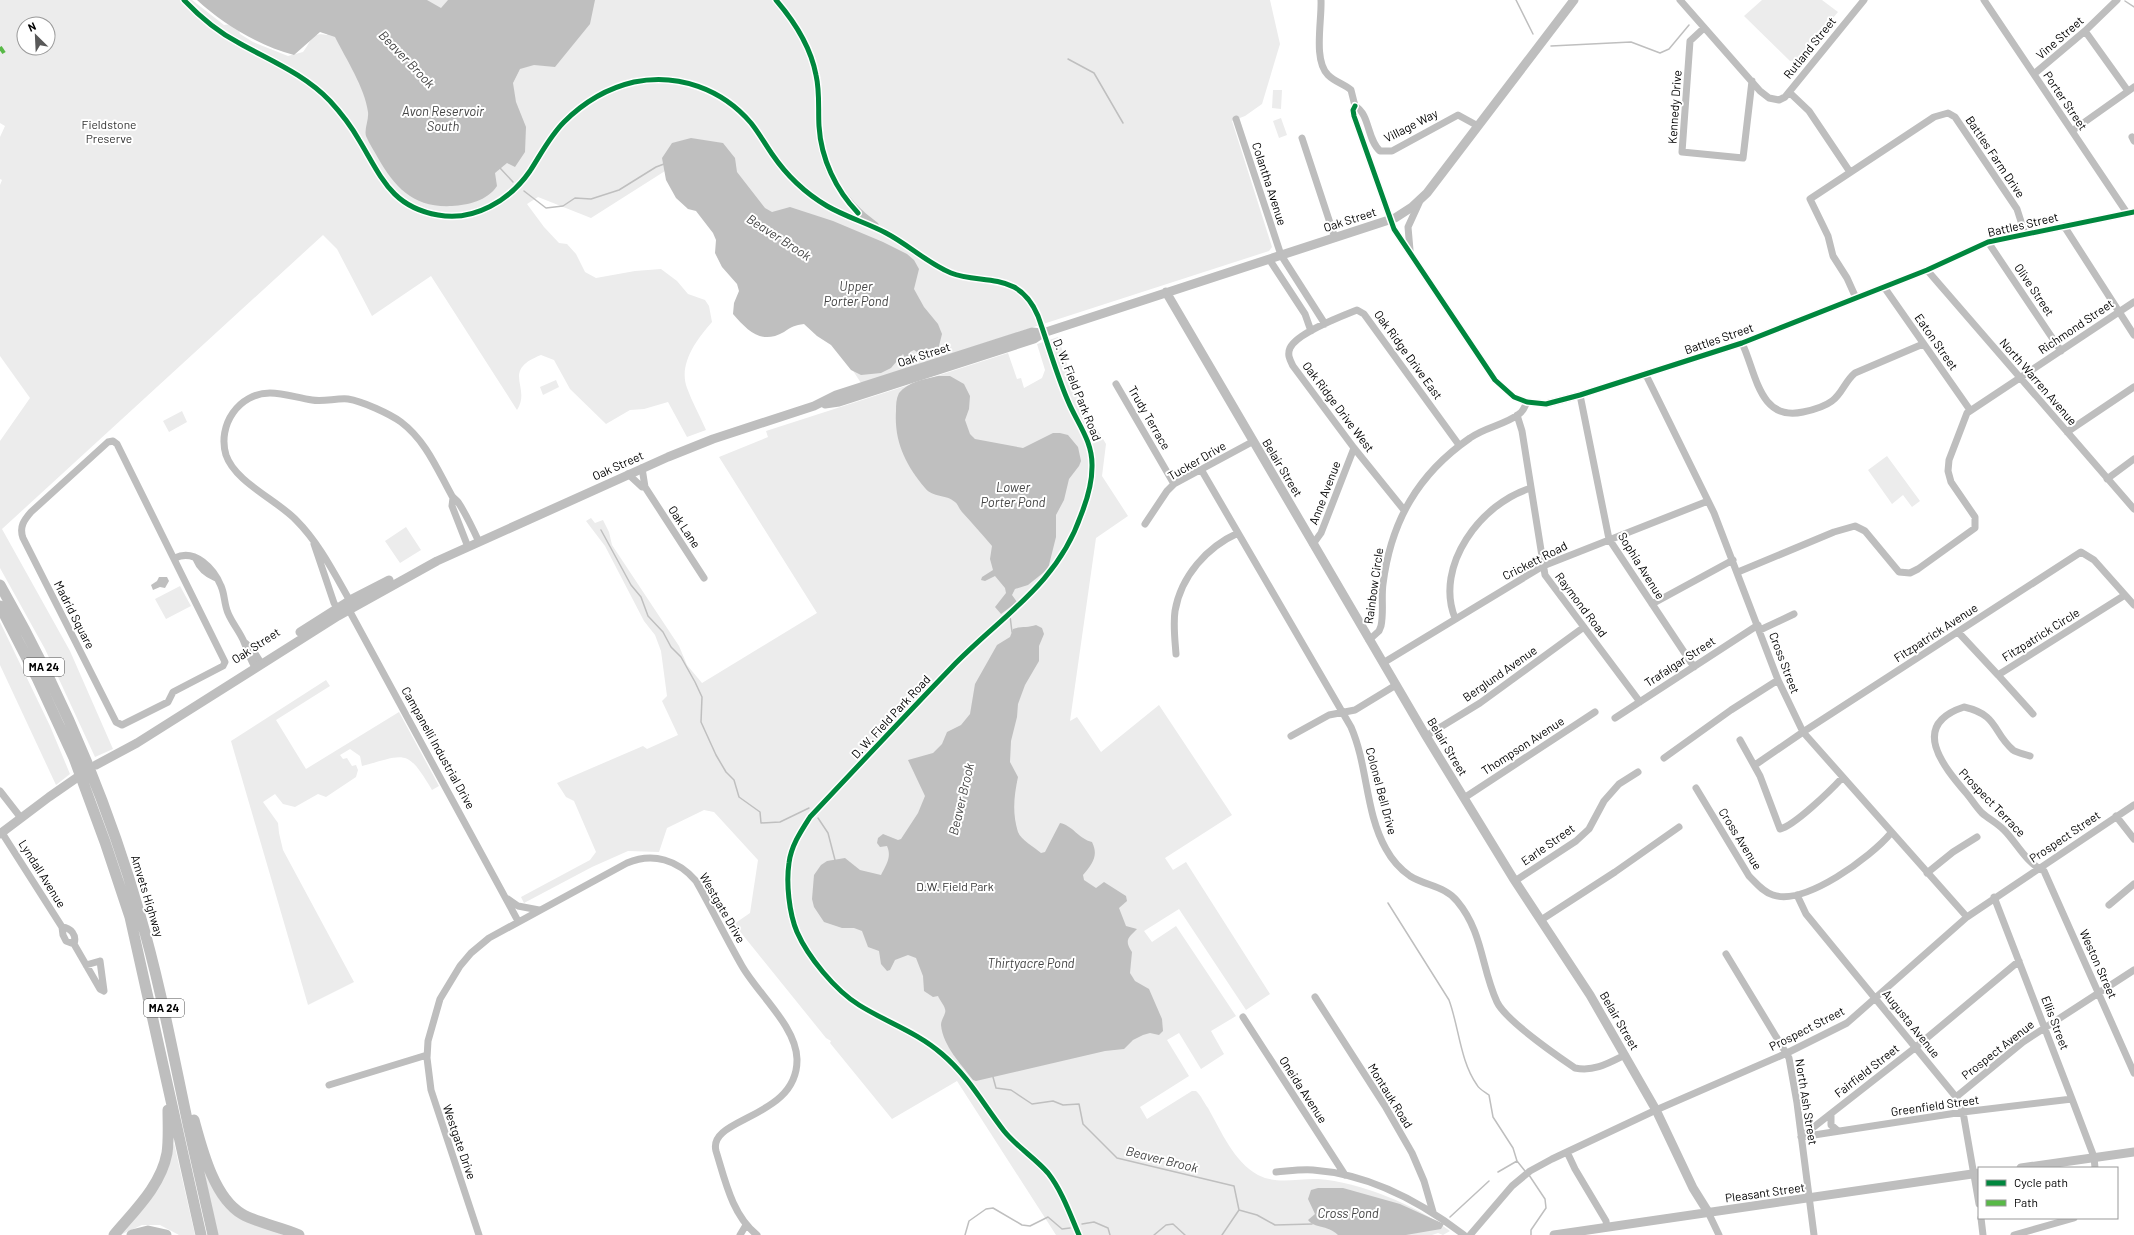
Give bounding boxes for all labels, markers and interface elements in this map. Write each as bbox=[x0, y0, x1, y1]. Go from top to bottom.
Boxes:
street label: Vine Street bbox=[2033, 13, 2086, 62]
street label: Rutland Street bbox=[1780, 14, 1838, 81]
north arrow bbox=[16, 16, 56, 56]
text: N bbox=[26, 19, 38, 34]
water label: Beaver Brook bbox=[376, 27, 439, 92]
street label: Porter Street bbox=[2041, 68, 2091, 133]
street label: Kennedy Drive bbox=[1664, 70, 1684, 144]
water label: Avon Reservoir South bbox=[402, 103, 484, 134]
street label: Village Way bbox=[1381, 105, 1440, 145]
street label: Battles Farm Drive bbox=[1963, 113, 2028, 200]
park label: Fieldstone Preserve bbox=[82, 117, 136, 145]
street label: Colantha Avenue bbox=[1250, 140, 1290, 227]
street label: Oak Street bbox=[1322, 204, 1378, 234]
street label: Battles Street bbox=[1986, 209, 2060, 239]
water label: Beaver Brook bbox=[744, 210, 815, 264]
street label: Olive Street bbox=[2012, 261, 2058, 318]
water label: Upper Porter Pond bbox=[824, 278, 889, 309]
street label: Richmond Street bbox=[2035, 296, 2116, 356]
street label: Oak Ridge Drive East bbox=[1372, 307, 1446, 402]
street label: Eaton Street bbox=[1912, 311, 1961, 372]
street label: Battles Street bbox=[1682, 320, 1755, 356]
street label: North Warren Avenue bbox=[1997, 335, 2080, 428]
street label: D. W. Field Park Road bbox=[1051, 336, 1105, 443]
street label: Oak Street bbox=[896, 339, 952, 369]
street label: Oak Ridge Drive West bbox=[1300, 358, 1377, 454]
street label: Trudy Terrace bbox=[1126, 383, 1174, 452]
street label: Belair Street bbox=[1260, 436, 1306, 499]
street label: Tucker Drive bbox=[1165, 438, 1228, 482]
street label: Oak Street bbox=[590, 448, 645, 483]
street label: Anne Avenue bbox=[1306, 459, 1343, 526]
water label: Lower Porter Pond bbox=[981, 479, 1046, 510]
street label: Oak Lane bbox=[666, 503, 704, 550]
street label: Sophia Avenue bbox=[1616, 529, 1668, 602]
street label: Crickett Road bbox=[1500, 538, 1569, 582]
street label: Rainbow Circle bbox=[1361, 547, 1385, 625]
street label: Raymond Road bbox=[1553, 569, 1611, 639]
street label: Madrid Square bbox=[52, 578, 98, 651]
street label: Fitzpatrick Avenue bbox=[1891, 600, 1980, 664]
street label: Fitzpatrick Circle bbox=[1999, 605, 2082, 664]
street label: Oak Street bbox=[229, 624, 282, 666]
street label: Cross Street bbox=[1767, 630, 1803, 695]
street label: Trafalgar Street bbox=[1641, 633, 1718, 689]
street label: Berglund Avenue bbox=[1460, 642, 1539, 704]
road number: MA 24 bbox=[24, 658, 64, 676]
street label: D. W. Field Park Road bbox=[848, 672, 933, 761]
street label: Campanelli Industrial Drive bbox=[399, 684, 478, 811]
street label: Thompson Avenue bbox=[1479, 713, 1566, 777]
street label: Belair Street bbox=[1425, 715, 1471, 778]
street label: Colonel Bell Drive bbox=[1364, 746, 1400, 836]
water label: Beaver Brook bbox=[945, 761, 977, 837]
street label: Prospect Terrace bbox=[1957, 765, 2029, 839]
street label: Cross Avenue bbox=[1716, 805, 1765, 872]
street label: Prospect Street bbox=[2026, 807, 2103, 865]
street label: Earle Street bbox=[1518, 821, 1577, 868]
street label: Lyndall Avenue bbox=[16, 837, 69, 910]
street label: Amvets Highway bbox=[129, 853, 167, 939]
street label: Westgate Drive bbox=[697, 870, 749, 945]
park label: D.W. Field Park bbox=[916, 879, 994, 893]
street label: Weston Street bbox=[2077, 927, 2120, 1000]
water label: Thirtyacre Pond bbox=[988, 955, 1075, 971]
street label: Augusta Avenue bbox=[1880, 987, 1943, 1060]
street label: Belair Street bbox=[1597, 989, 1642, 1052]
street label: Ellis Street bbox=[2039, 994, 2073, 1052]
road number: MA 24 bbox=[144, 999, 184, 1017]
street label: Prospect Street bbox=[1767, 1003, 1846, 1053]
street label: Prospect Avenue bbox=[1958, 1017, 2036, 1082]
street label: Fairfield Street bbox=[1831, 1041, 1902, 1100]
street label: Oneida Avenue bbox=[1277, 1054, 1331, 1125]
street label: North Ash Street bbox=[1793, 1058, 1821, 1146]
street label: Montauk Road bbox=[1365, 1061, 1416, 1130]
street label: Greenfield Street bbox=[1890, 1092, 1980, 1118]
street label: Westgate Drive bbox=[441, 1102, 479, 1181]
water label: Beaver Brook bbox=[1124, 1142, 1200, 1176]
legend bbox=[1978, 1167, 2118, 1219]
text: Cycle path bbox=[2014, 1175, 2068, 1189]
street label: Pleasant Street bbox=[1724, 1179, 1806, 1205]
text: Path bbox=[2014, 1195, 2038, 1209]
water label: Cross Pond bbox=[1317, 1205, 1379, 1221]

